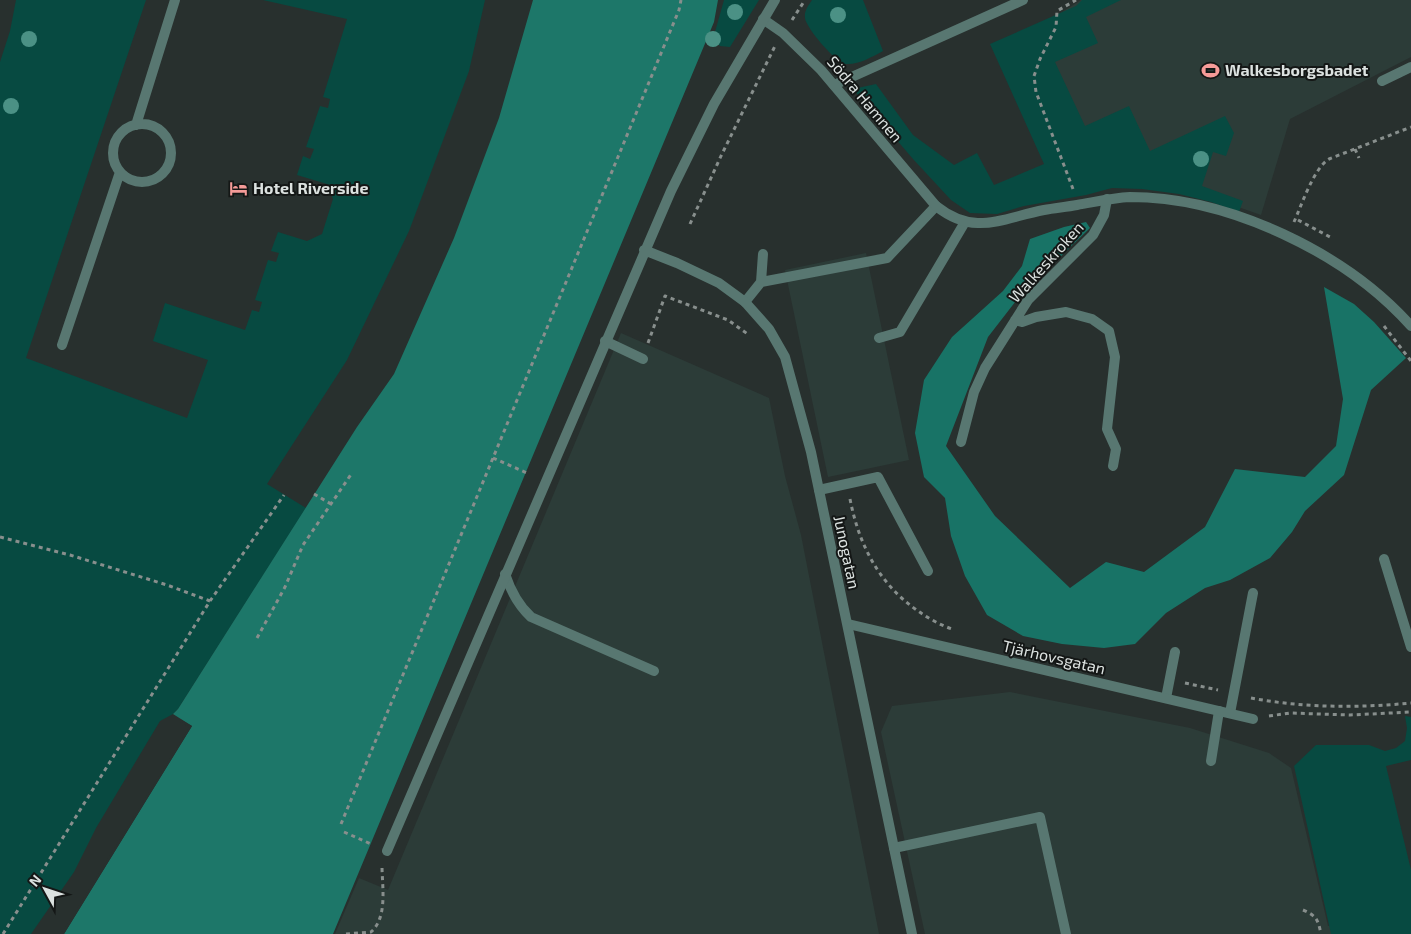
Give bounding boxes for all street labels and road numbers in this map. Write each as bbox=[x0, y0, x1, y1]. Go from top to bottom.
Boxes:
street label: Södra Hamnen bbox=[824, 52, 907, 146]
street label: Walkeskroken bbox=[1004, 217, 1087, 306]
street label: Junogatan bbox=[830, 513, 865, 590]
street label: Tjärhovsgatan bbox=[1000, 635, 1108, 679]

